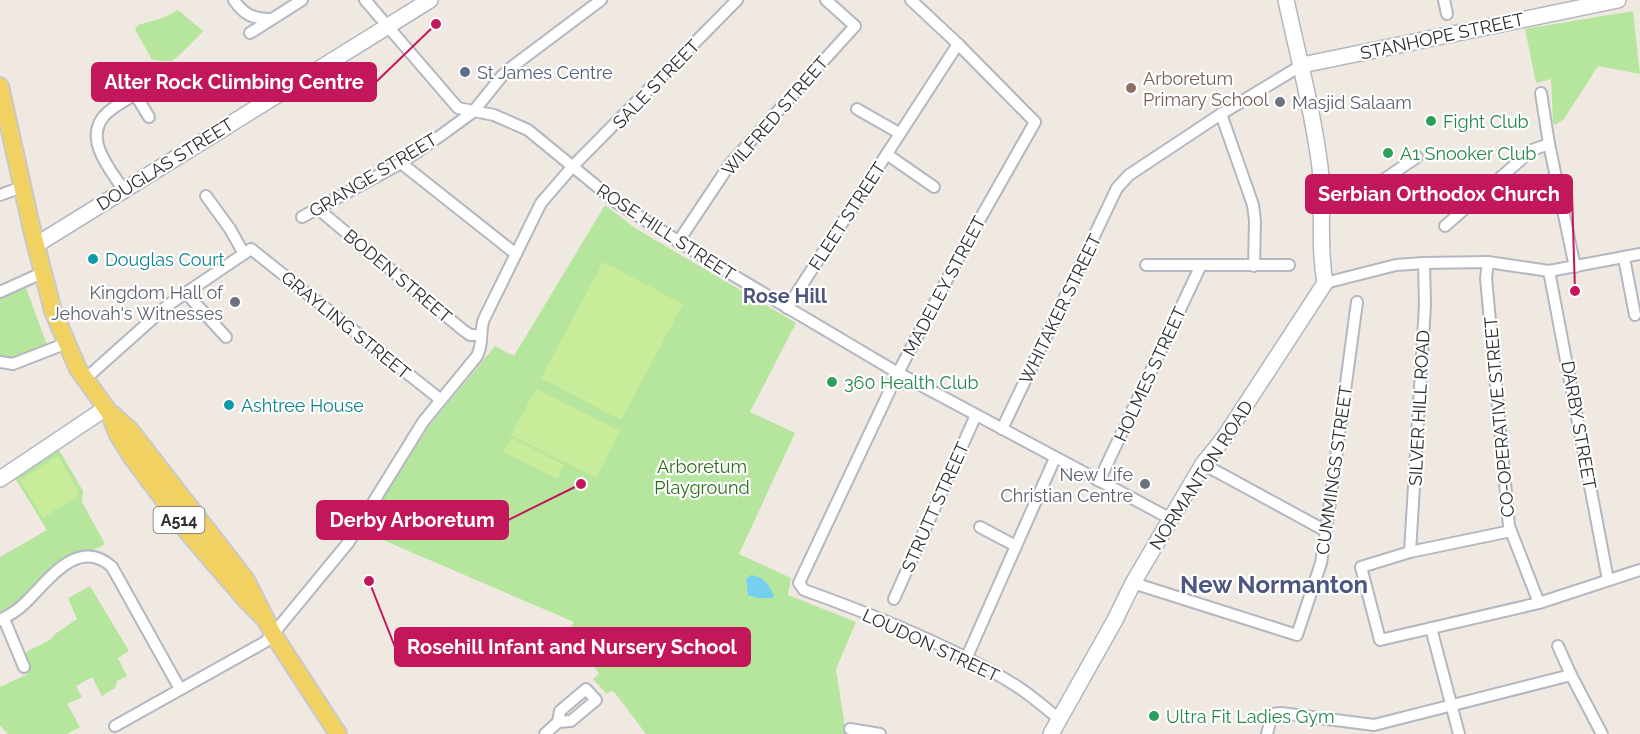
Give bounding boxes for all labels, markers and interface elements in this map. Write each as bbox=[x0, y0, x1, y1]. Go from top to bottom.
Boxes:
street label: STANHOPE STREET bbox=[1358, 8, 1526, 64]
street label: SALE STREET bbox=[608, 35, 704, 133]
street label: WILFRED STREET bbox=[718, 52, 833, 180]
place label: St James Centre bbox=[477, 62, 613, 83]
callout: Alter Rock Climbing Centre bbox=[92, 63, 376, 101]
marker: St James Centre bbox=[458, 65, 472, 79]
place label: Arboretum Primary School bbox=[1143, 68, 1269, 110]
text: Alter Rock Climbing Centre bbox=[104, 70, 364, 94]
marker: Arboretum Primary School bbox=[1124, 81, 1138, 95]
place label: Masjid Salaam bbox=[1292, 92, 1412, 113]
marker: Masjid Salaam bbox=[1273, 95, 1287, 109]
place label: Fight Club bbox=[1443, 111, 1529, 132]
street label: DOUGLAS STREET bbox=[93, 113, 237, 215]
marker: Fight Club bbox=[1424, 114, 1438, 128]
street label: GRANGE STREET bbox=[305, 128, 441, 222]
place label: A1 Snooker Club bbox=[1400, 143, 1536, 164]
marker: A1 Snooker Club bbox=[1381, 146, 1395, 160]
street label: FLEET STREET bbox=[804, 158, 890, 274]
callout: Serbian Orthodox Church bbox=[1306, 175, 1572, 213]
street label: ROSE HILL STREET bbox=[593, 179, 739, 285]
text: Serbian Orthodox Church bbox=[1318, 182, 1560, 206]
street label: MADELEY STREET bbox=[898, 212, 990, 360]
street label: BODEN STREET bbox=[340, 225, 456, 327]
street label: WHITAKER STREET bbox=[1015, 231, 1105, 387]
place label: Douglas Court bbox=[105, 249, 224, 270]
marker: Douglas Court bbox=[86, 252, 100, 266]
street label: GRAYLING STREET bbox=[277, 267, 415, 383]
place label: Kingdom Hall of Jehovah's Witnesses bbox=[51, 282, 224, 324]
district label: Rose Hill bbox=[743, 284, 828, 308]
marker: Kingdom Hall of Jehovah's Witnesses bbox=[228, 295, 242, 309]
street label: HOLMES STREET bbox=[1110, 303, 1190, 445]
street label: CO-OPERATIVE STREET bbox=[1480, 316, 1518, 518]
street label: SILVER HILL ROAD bbox=[1404, 329, 1434, 487]
street label: DARBY STREET bbox=[1557, 359, 1601, 491]
place label: 360 Health Club bbox=[844, 372, 979, 393]
marker: 360 Health Club bbox=[825, 375, 839, 389]
street label: CUMMINGS STREET bbox=[1312, 384, 1356, 556]
place label: Ashtree House bbox=[241, 395, 364, 416]
street label: NORMANTON ROAD bbox=[1145, 396, 1257, 553]
marker: Ashtree House bbox=[222, 398, 236, 412]
street label: STRUTT STREET bbox=[897, 439, 973, 575]
park label: Arboretum Playground bbox=[654, 456, 750, 498]
place label: New Life Christian Centre bbox=[1000, 464, 1133, 506]
marker: New Life Christian Centre bbox=[1138, 477, 1152, 491]
callout: Derby Arboretum bbox=[317, 501, 508, 539]
road number: A514 bbox=[154, 507, 204, 533]
text: Derby Arboretum bbox=[329, 508, 495, 532]
district label: New Normanton bbox=[1180, 570, 1368, 599]
street label: LOUDON STREET bbox=[859, 604, 1003, 686]
callout: Rosehill Infant and Nursery School bbox=[395, 628, 750, 666]
text: Rosehill Infant and Nursery School bbox=[407, 635, 738, 659]
place label: Ultra Fit Ladies Gym bbox=[1166, 706, 1335, 727]
marker: Ultra Fit Ladies Gym bbox=[1147, 709, 1161, 723]

